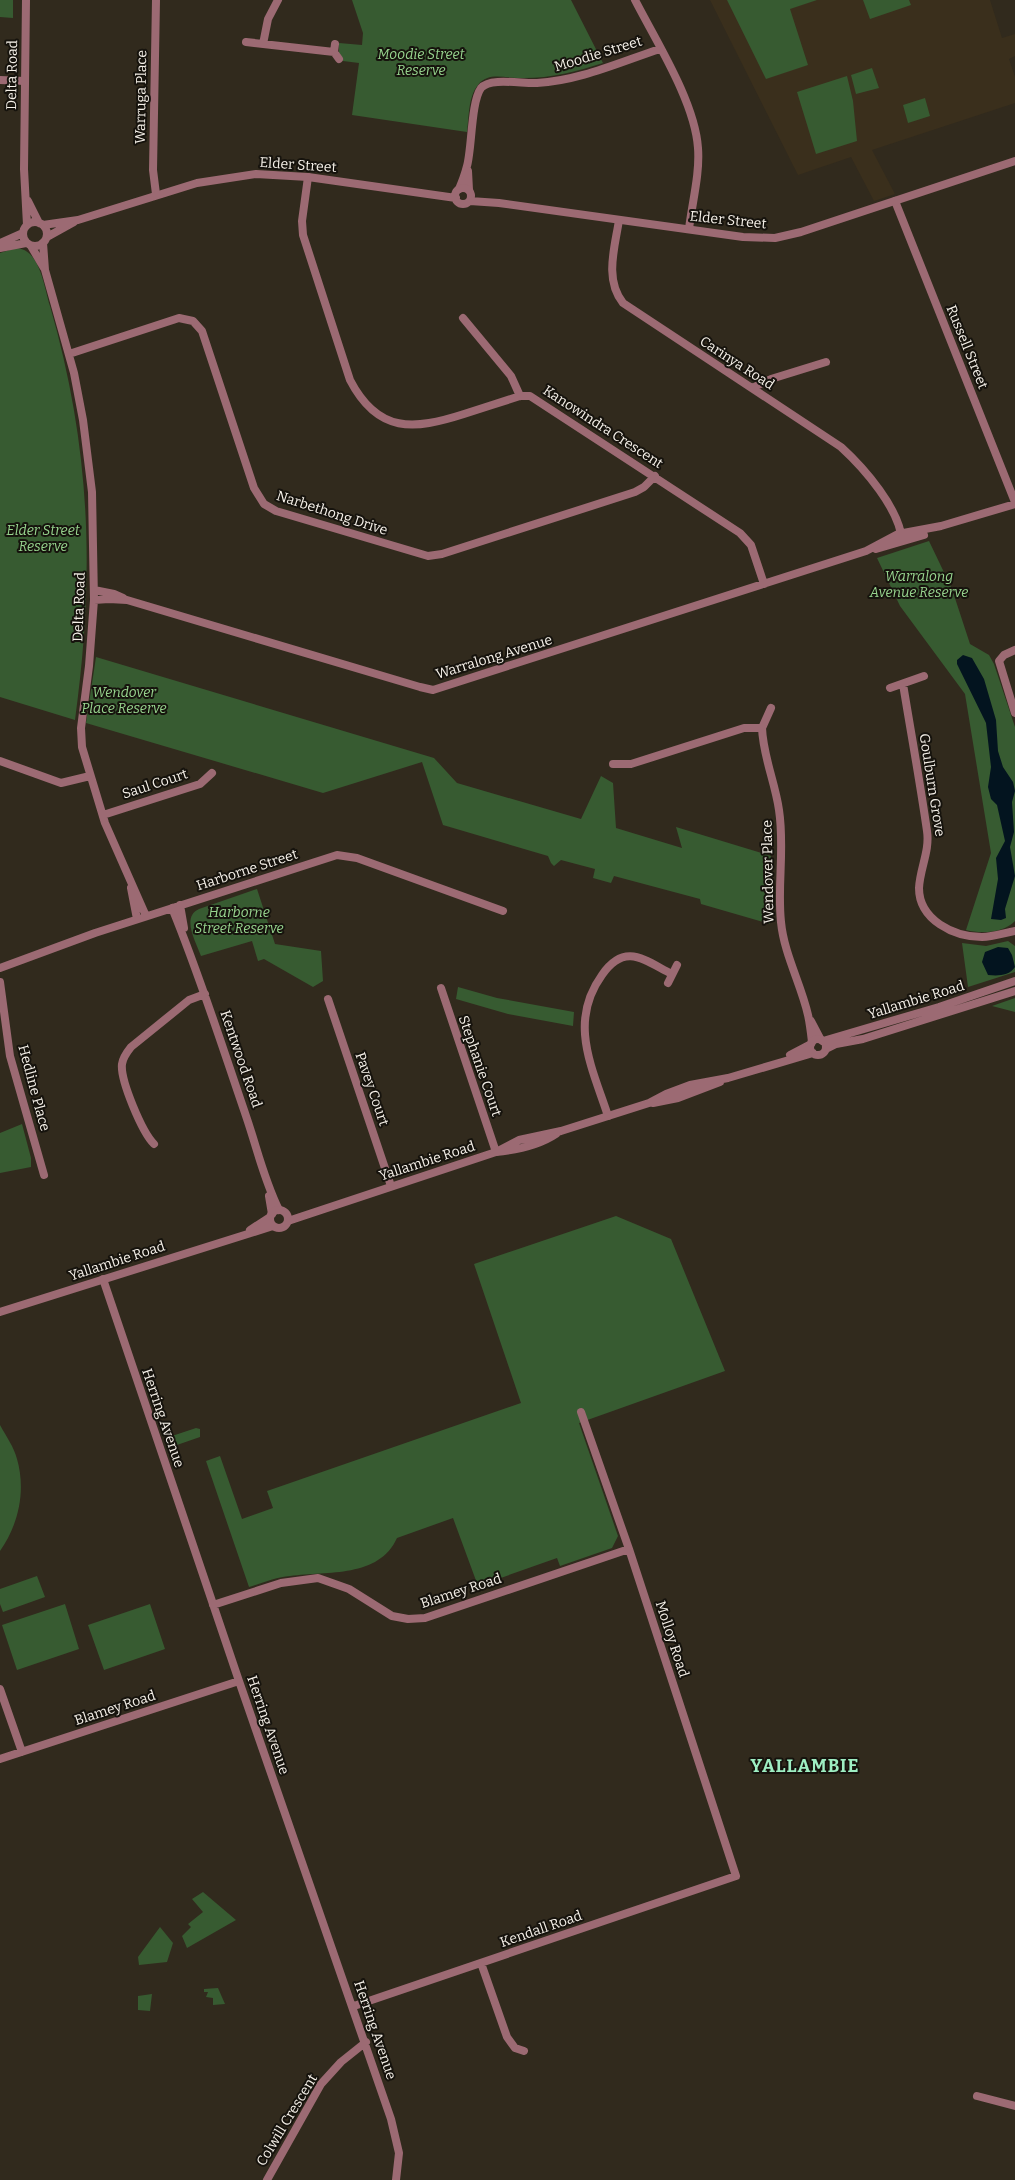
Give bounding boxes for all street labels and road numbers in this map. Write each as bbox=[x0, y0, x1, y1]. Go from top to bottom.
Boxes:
street label: Moodie Street bbox=[552, 33, 644, 75]
street label: Delta Road bbox=[3, 40, 21, 110]
street label: Warruga Place bbox=[132, 50, 150, 144]
street label: Elder Street bbox=[259, 154, 337, 176]
street label: Elder Street bbox=[689, 208, 767, 232]
street label: Russell Street bbox=[942, 303, 992, 391]
street label: Carinya Road bbox=[697, 333, 777, 393]
street label: Kanowindra Crescent bbox=[540, 382, 666, 472]
street label: Narbethong Drive bbox=[274, 487, 390, 539]
street label: Delta Road bbox=[69, 572, 89, 642]
street label: Warralong Avenue bbox=[434, 631, 554, 683]
street label: Goulburn Grove bbox=[915, 732, 949, 838]
street label: Saul Court bbox=[120, 765, 190, 803]
street label: Wendover Place bbox=[759, 820, 777, 924]
street label: Harborne Street bbox=[194, 846, 300, 894]
street label: Yallambie Road bbox=[866, 977, 966, 1023]
street label: Kentwood Road bbox=[216, 1008, 266, 1110]
street label: Stephanie Court bbox=[455, 1013, 505, 1119]
street label: Hedline Place bbox=[14, 1043, 54, 1133]
street label: Pavey Court bbox=[351, 1050, 393, 1128]
street label: Yallambie Road bbox=[377, 1137, 477, 1185]
street label: Yallambie Road bbox=[67, 1237, 167, 1285]
street label: Herring Avenue bbox=[138, 1366, 188, 1470]
street label: Blamey Road bbox=[418, 1570, 504, 1612]
street label: Molloy Road bbox=[652, 1599, 692, 1679]
street label: Herring Avenue bbox=[243, 1673, 293, 1777]
street label: Blamey Road bbox=[72, 1687, 158, 1729]
street label: Kendall Road bbox=[498, 1907, 584, 1951]
street label: Herring Avenue bbox=[350, 1978, 400, 2082]
street label: Colwill Crescent bbox=[253, 2071, 321, 2169]

